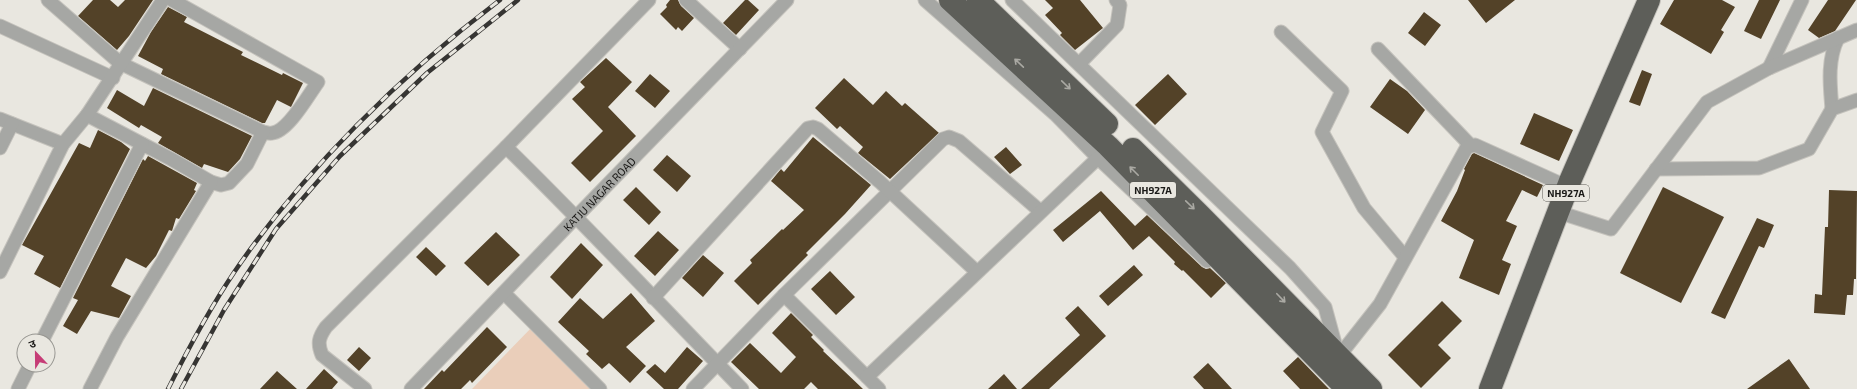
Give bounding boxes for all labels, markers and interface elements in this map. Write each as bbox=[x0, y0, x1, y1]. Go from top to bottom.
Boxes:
one-way arrow bbox=[1014, 59, 1024, 68]
one-way arrow bbox=[1061, 81, 1071, 90]
street label: KATJU NAGAR ROAD bbox=[560, 154, 638, 233]
one-way arrow bbox=[1129, 166, 1139, 176]
road number: NH927A bbox=[1130, 182, 1176, 198]
road number: NH927A bbox=[1543, 185, 1589, 201]
one-way arrow bbox=[1185, 200, 1195, 210]
one-way arrow bbox=[1276, 293, 1286, 303]
north arrow bbox=[16, 333, 56, 373]
text: उ bbox=[27, 336, 38, 350]

